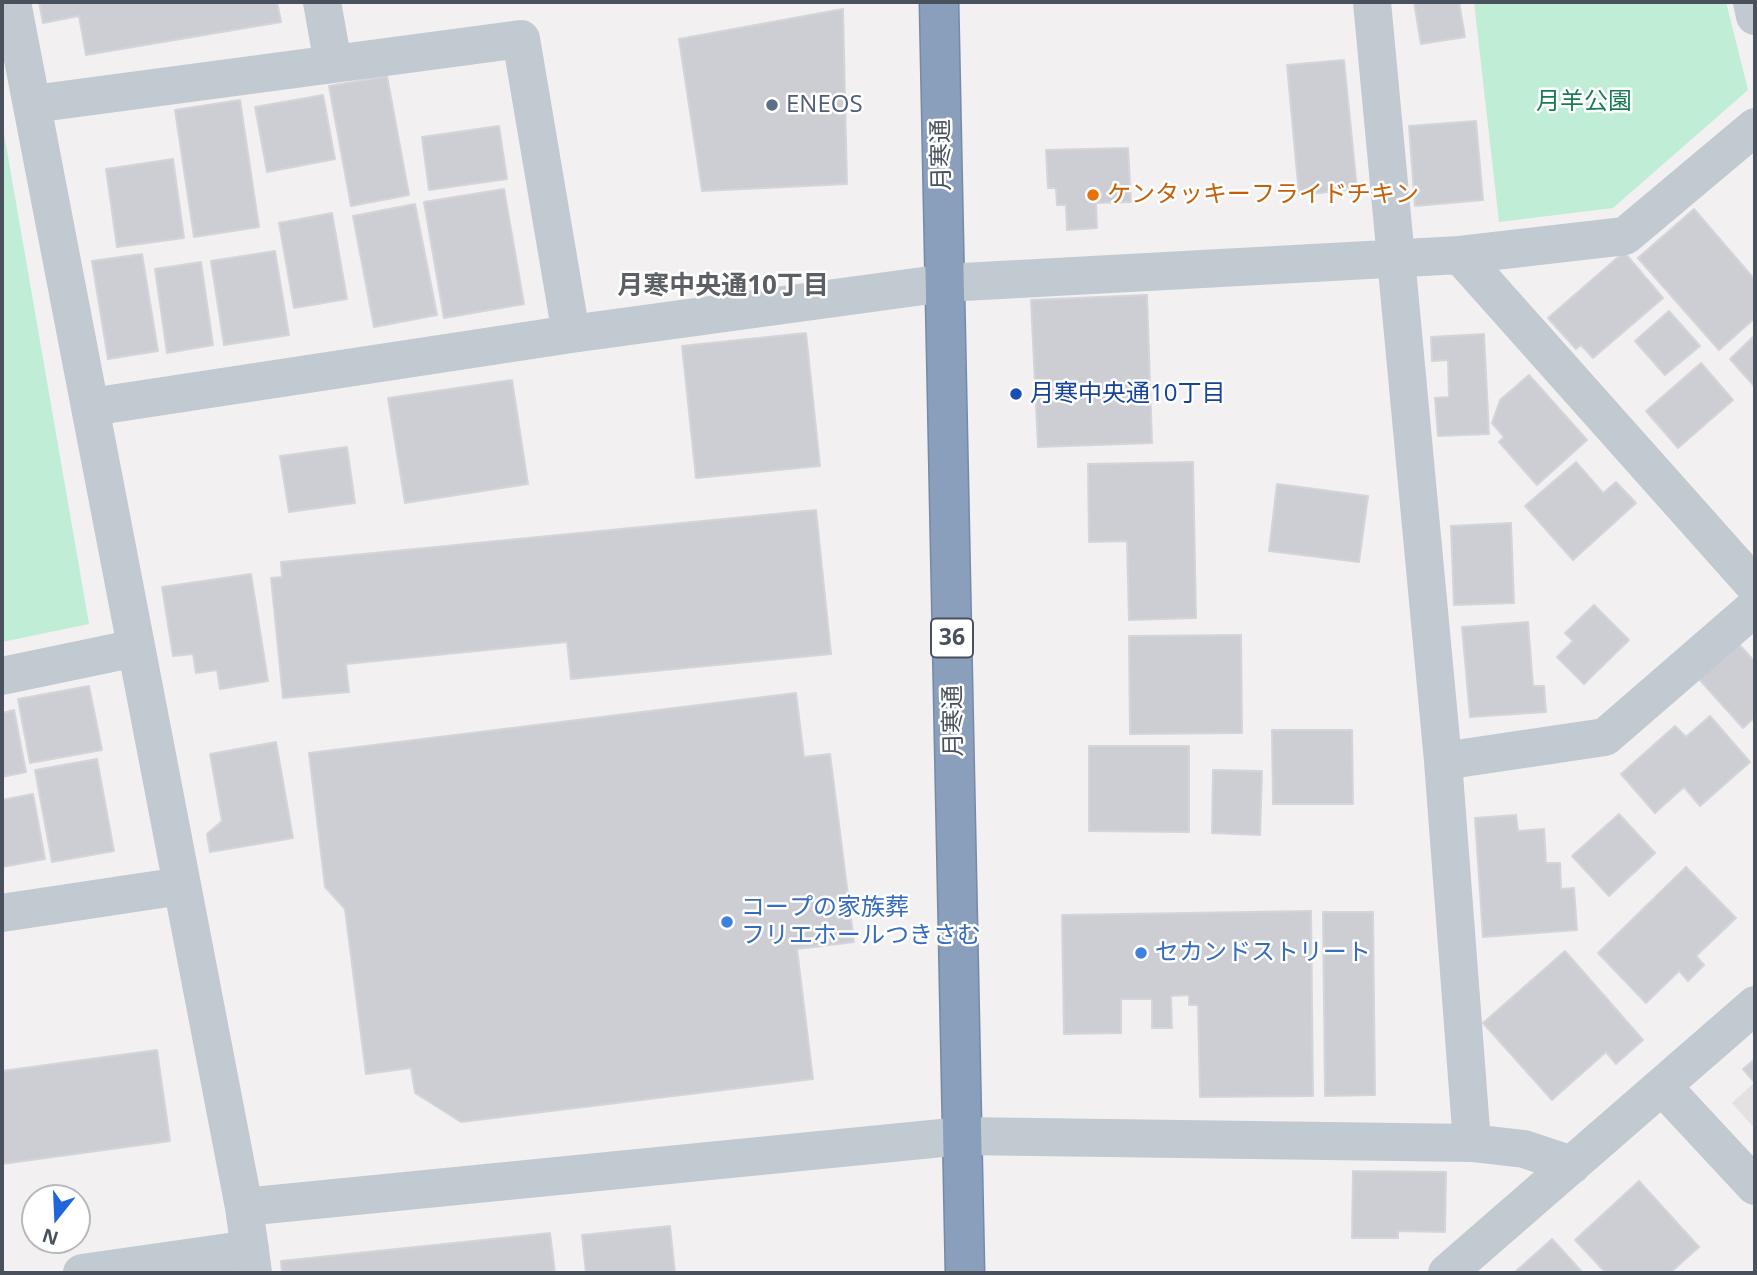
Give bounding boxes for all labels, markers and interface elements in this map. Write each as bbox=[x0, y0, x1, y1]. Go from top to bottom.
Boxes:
park label: 月羊公園 bbox=[1536, 88, 1632, 116]
place label: ENEOS bbox=[786, 91, 863, 119]
marker: ENEOS bbox=[764, 97, 780, 113]
street label: 月寒通 bbox=[927, 119, 957, 191]
place label: ケンタッキーフライドチキン bbox=[1107, 181, 1419, 209]
marker: ケンタッキーフライドチキン bbox=[1085, 187, 1101, 203]
district label: 月寒中央通10丁目 bbox=[617, 271, 829, 303]
place label: 月寒中央通10丁目 bbox=[1030, 380, 1225, 408]
marker: 月寒中央通10丁目 bbox=[1008, 386, 1024, 402]
road number: 36 bbox=[931, 618, 973, 658]
street label: 月寒通 bbox=[939, 685, 969, 757]
place label: コープの家族葬 フリエホールつきさむ bbox=[741, 894, 981, 950]
marker: コープの家族葬 フリエホールつきさむ bbox=[719, 914, 735, 930]
place label: セカンドストリート bbox=[1155, 939, 1371, 967]
marker: セカンドストリート bbox=[1133, 945, 1149, 961]
north arrow bbox=[21, 1184, 91, 1254]
text: N bbox=[39, 1222, 62, 1252]

